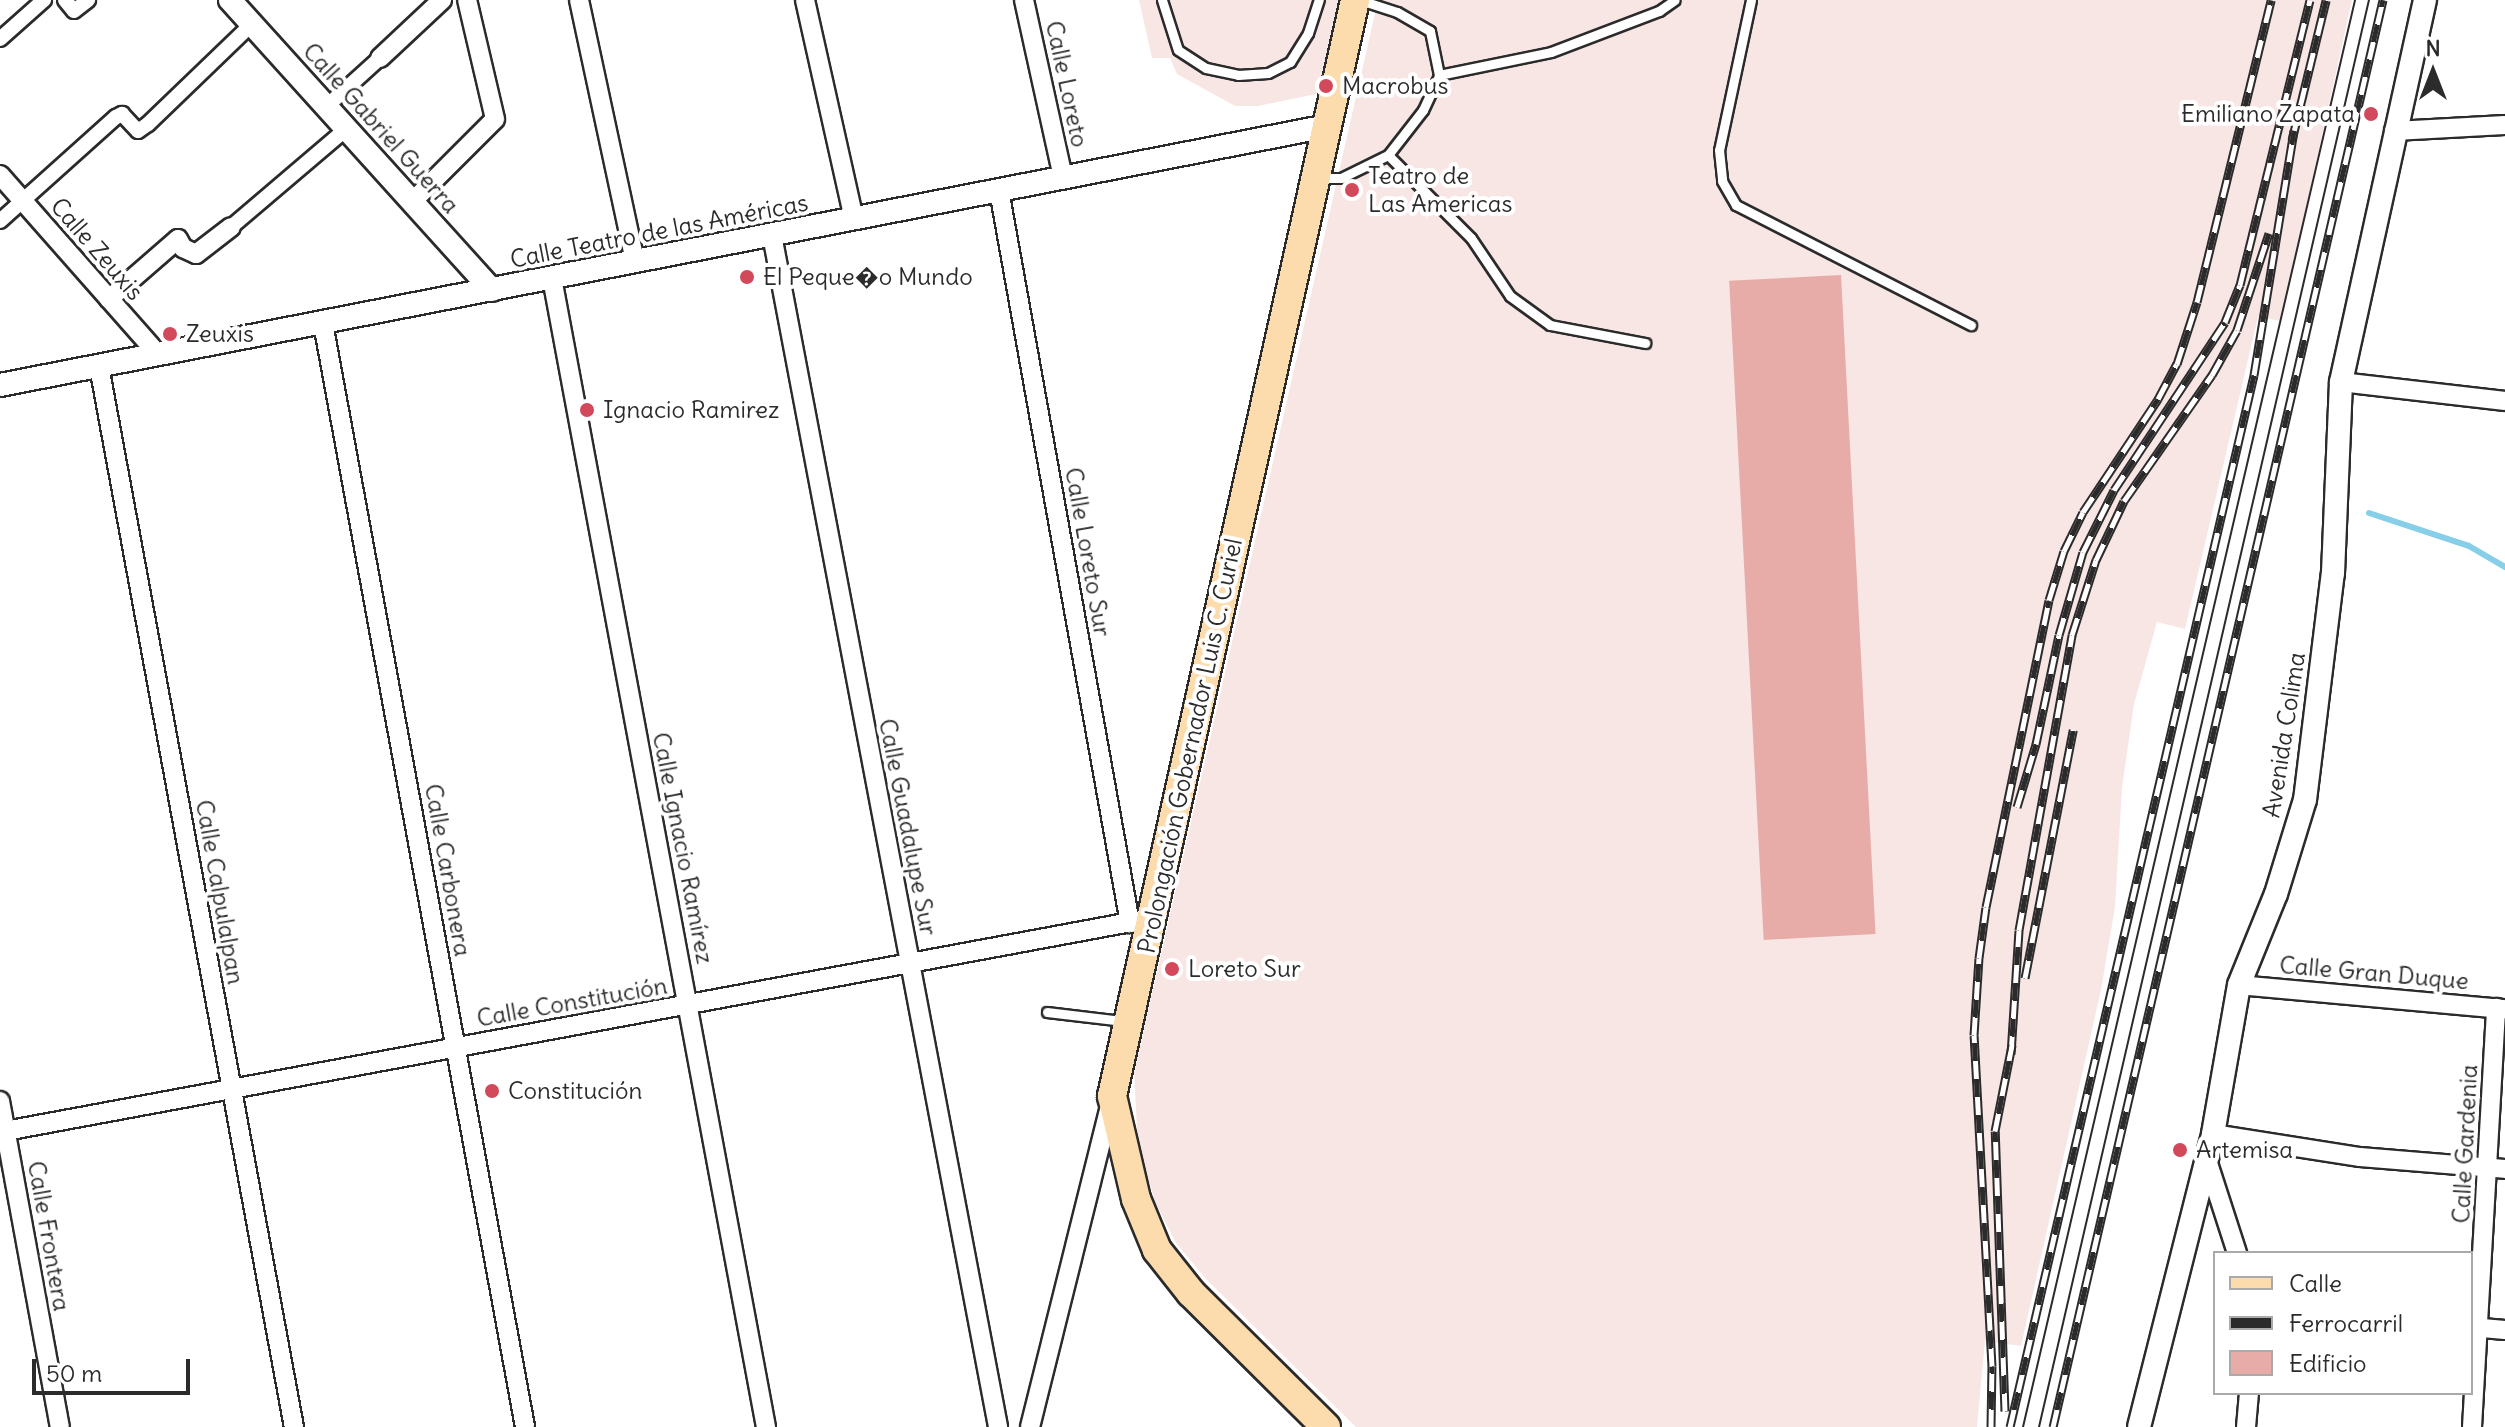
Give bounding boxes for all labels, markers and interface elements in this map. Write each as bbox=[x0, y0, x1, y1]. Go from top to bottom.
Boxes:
street label: Calle Loreto bbox=[1040, 18, 1094, 150]
north arrow bbox=[2393, 32, 2473, 112]
text: N bbox=[2425, 34, 2441, 62]
street label: Calle Gabriel Guerra bbox=[297, 37, 465, 219]
place label: Macrobus bbox=[1342, 72, 1448, 100]
marker: Macrobus bbox=[1317, 77, 1335, 95]
place label: Emiliano Zapata bbox=[2181, 100, 2355, 128]
marker: Emiliano Zapata bbox=[2362, 105, 2380, 123]
place label: Teatro de Las Americas bbox=[1368, 162, 1512, 218]
marker: Teatro de Las Americas bbox=[1343, 181, 1361, 199]
street label: Calle Teatro de las Américas bbox=[508, 188, 810, 274]
street label: Calle Zeuxis bbox=[45, 192, 149, 306]
place label: El Peque�o Mundo bbox=[763, 263, 973, 291]
marker: El Peque�o Mundo bbox=[738, 268, 756, 286]
place label: Zeuxis bbox=[186, 320, 254, 348]
marker: Zeuxis bbox=[161, 325, 179, 343]
place label: Ignacio Ramirez bbox=[603, 396, 779, 424]
marker: Ignacio Ramirez bbox=[578, 401, 596, 419]
street label: Calle Loreto Sur bbox=[1059, 465, 1117, 639]
street label: Prolongación Gobernador Luis C. Curiel bbox=[1132, 536, 1248, 956]
street label: Avenida Colima bbox=[2257, 650, 2311, 820]
street label: Calle Guadalupe Sur bbox=[873, 716, 943, 938]
street label: Calle Ignacio Ramírez bbox=[646, 730, 720, 966]
street label: Calle Carbonera bbox=[419, 782, 477, 958]
street label: Calle Calpulalpan bbox=[190, 798, 250, 986]
street label: Calle Gran Duque bbox=[2278, 950, 2470, 996]
place label: Loreto Sur bbox=[1188, 955, 1301, 983]
marker: Loreto Sur bbox=[1163, 960, 1181, 978]
street label: Calle Constitución bbox=[474, 971, 670, 1033]
street label: Calle Gardenia bbox=[2446, 1064, 2484, 1224]
place label: Constitución bbox=[508, 1077, 642, 1105]
marker: Constitución bbox=[483, 1082, 501, 1100]
place label: Artemisa bbox=[2196, 1136, 2293, 1164]
marker: Artemisa bbox=[2171, 1141, 2189, 1159]
street label: Calle Frontera bbox=[22, 1159, 76, 1313]
legend bbox=[2213, 1251, 2473, 1395]
text: Calle bbox=[2289, 1268, 2342, 1298]
text: Ferrocarril bbox=[2289, 1308, 2403, 1338]
scale bar bbox=[36, 1343, 194, 1393]
text: Edificio bbox=[2289, 1348, 2367, 1378]
text: 50 m bbox=[46, 1358, 102, 1388]

